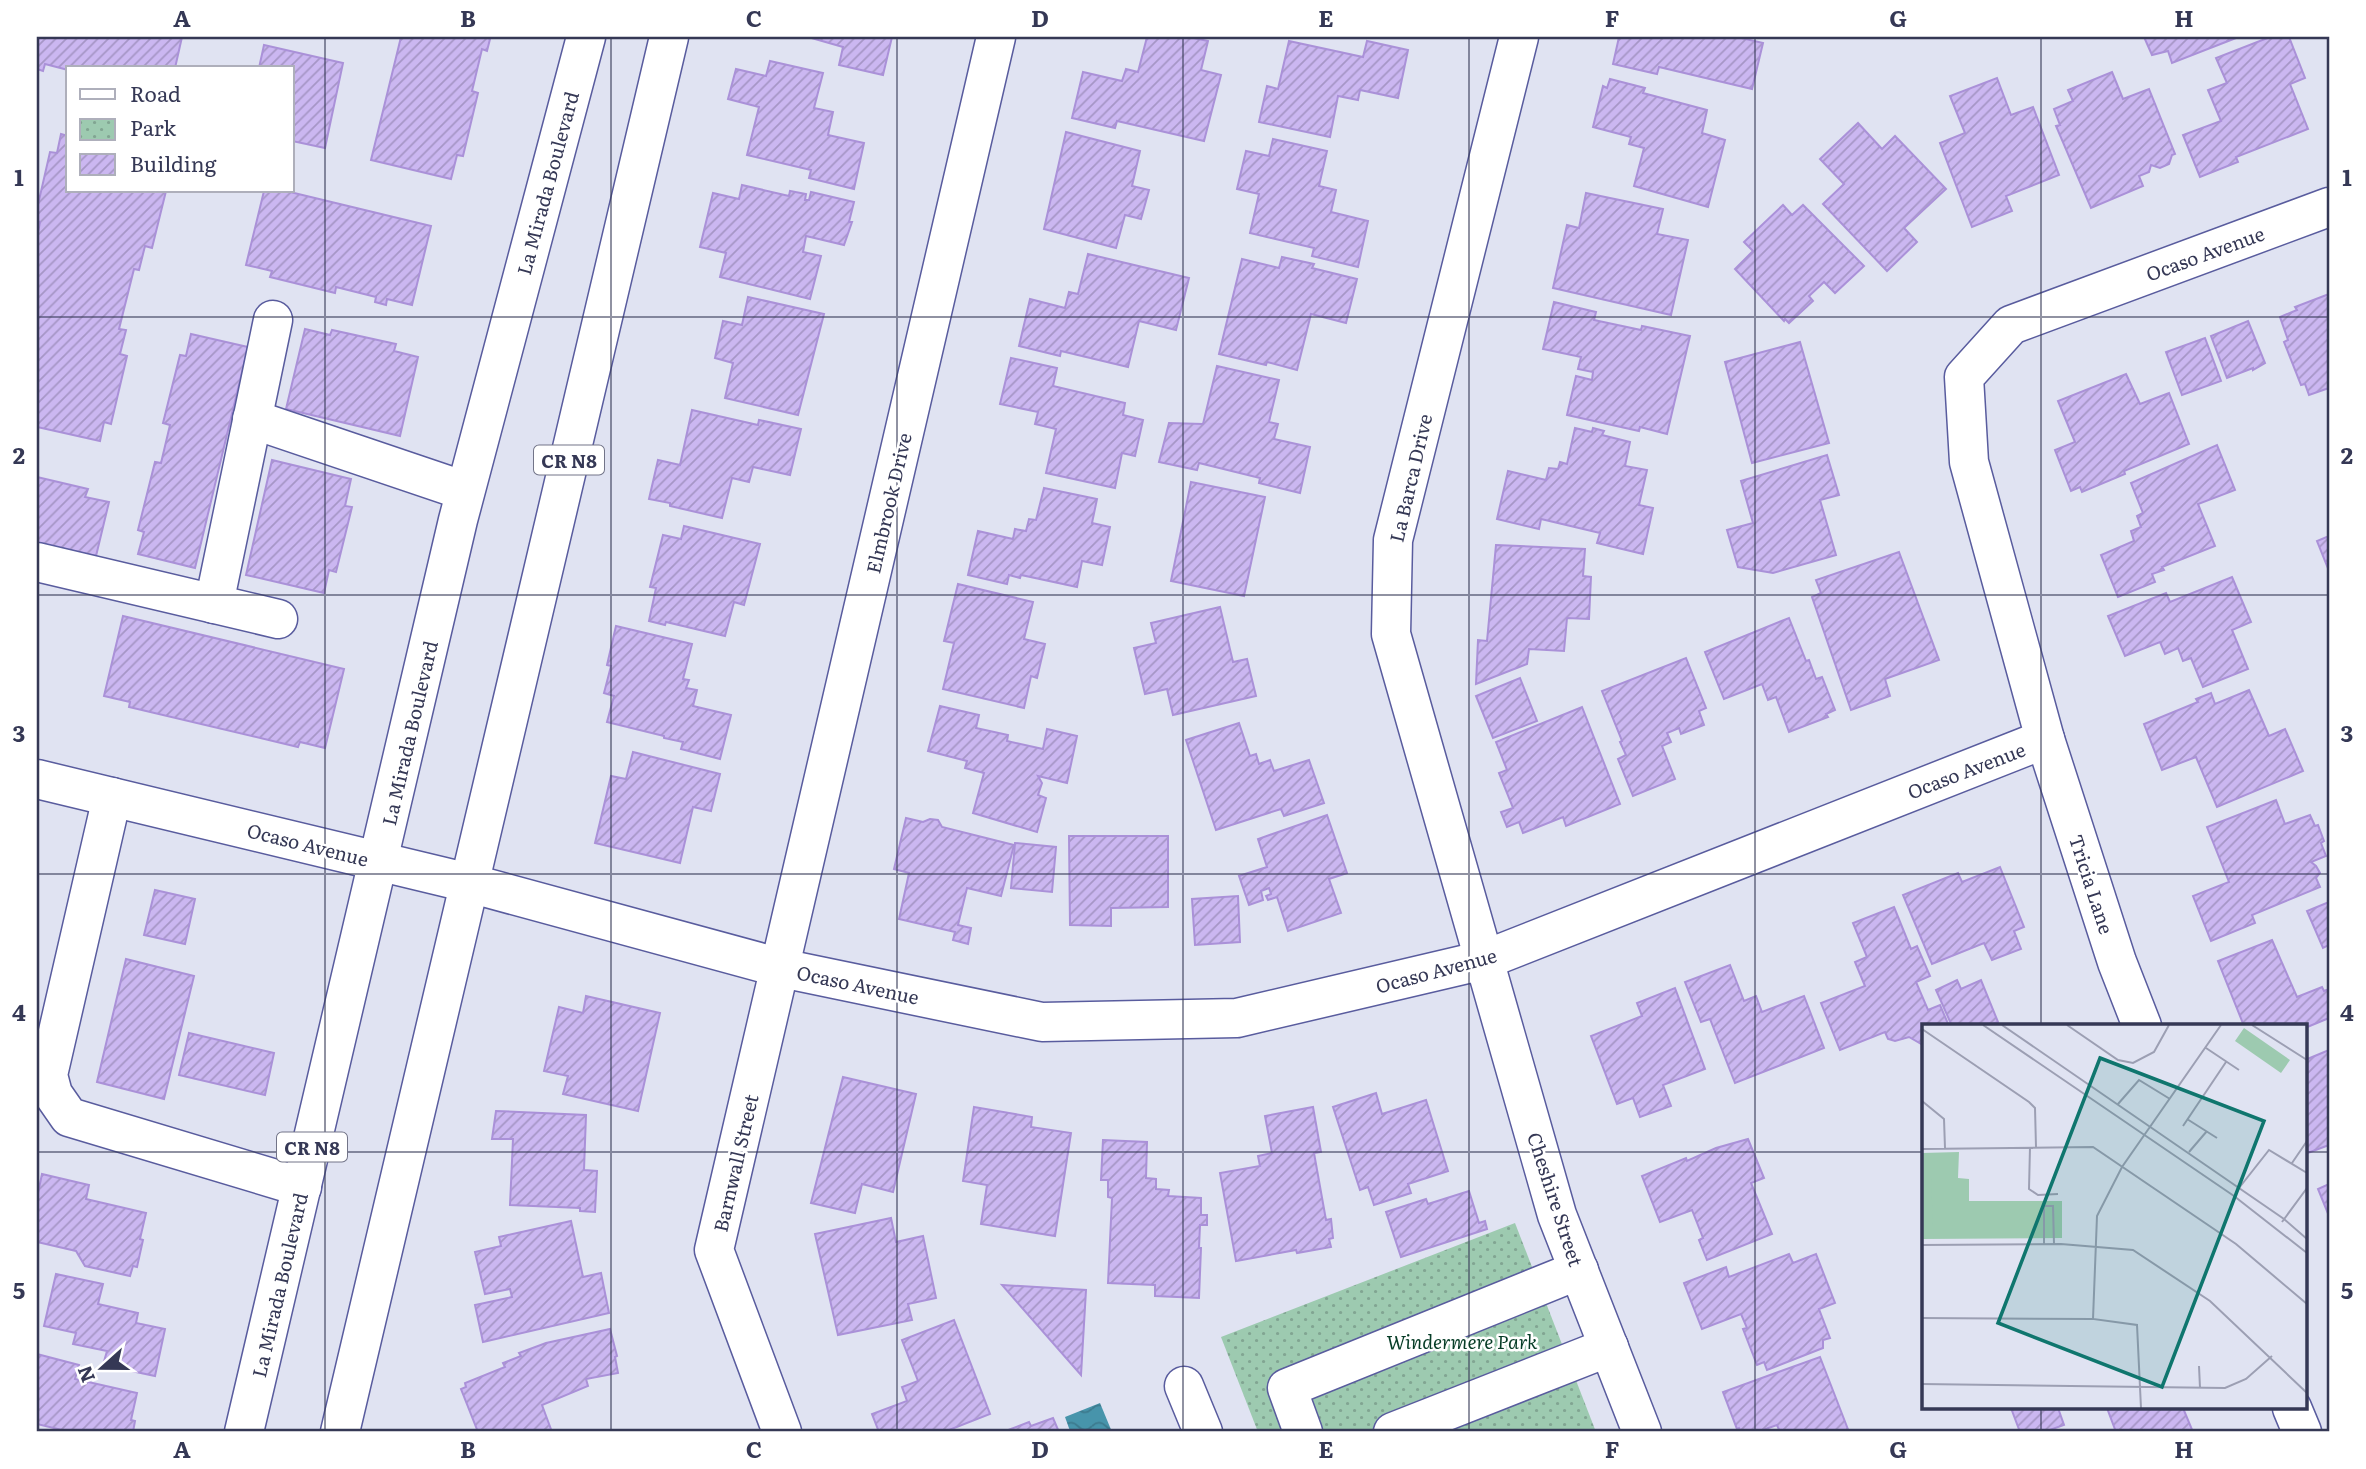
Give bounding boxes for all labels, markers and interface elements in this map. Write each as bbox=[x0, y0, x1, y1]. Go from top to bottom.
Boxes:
text: A bbox=[173, 0, 191, 34]
text: B bbox=[460, 0, 476, 34]
text: C bbox=[746, 0, 762, 34]
text: D bbox=[1031, 0, 1049, 34]
text: E bbox=[1318, 0, 1334, 34]
text: F bbox=[1605, 0, 1620, 34]
text: G bbox=[1889, 0, 1907, 34]
text: H bbox=[2174, 0, 2194, 34]
legend bbox=[66, 66, 294, 192]
text: Road bbox=[130, 77, 181, 108]
street label: La Mirada Boulevard bbox=[509, 88, 585, 278]
text: Park bbox=[130, 111, 176, 142]
text: Building bbox=[130, 147, 217, 178]
text: 1 bbox=[14, 159, 24, 193]
text: 1 bbox=[2342, 159, 2352, 193]
street label: Ocaso Avenue bbox=[2142, 219, 2268, 287]
street label: La Barca Drive bbox=[1382, 411, 1438, 545]
street label: Elmbrook Drive bbox=[858, 430, 918, 576]
text: 2 bbox=[13, 437, 25, 471]
text: 2 bbox=[2341, 437, 2353, 471]
road number: CR N8 bbox=[534, 446, 604, 474]
street label: La Mirada Boulevard bbox=[374, 637, 444, 828]
text: 3 bbox=[13, 715, 25, 749]
text: 3 bbox=[2341, 715, 2353, 749]
street label: Ocaso Avenue bbox=[1903, 735, 2029, 805]
street label: Ocaso Avenue bbox=[244, 815, 372, 873]
street label: Tricia Lane bbox=[2063, 831, 2121, 938]
street label: Ocaso Avenue bbox=[1372, 940, 1500, 1000]
street label: Ocaso Avenue bbox=[794, 957, 922, 1011]
text: 4 bbox=[12, 994, 26, 1028]
text: 4 bbox=[2340, 994, 2354, 1028]
inset map bbox=[1922, 1024, 2306, 1410]
street label: Barnwall Street bbox=[706, 1091, 765, 1235]
street label: Cheshire Street bbox=[1521, 1128, 1591, 1270]
road number: CR N8 bbox=[277, 1132, 347, 1162]
street label: La Mirada Boulevard bbox=[244, 1189, 314, 1380]
text: 5 bbox=[13, 1272, 25, 1306]
text: 5 bbox=[2341, 1272, 2353, 1306]
park label: Windermere Park bbox=[1387, 1327, 1538, 1355]
north arrow bbox=[66, 1332, 136, 1402]
text: N bbox=[69, 1362, 101, 1387]
text: A bbox=[173, 1431, 191, 1465]
text: B bbox=[460, 1431, 476, 1465]
text: C bbox=[746, 1431, 762, 1465]
text: D bbox=[1031, 1431, 1049, 1465]
text: E bbox=[1318, 1431, 1334, 1465]
text: F bbox=[1605, 1431, 1620, 1465]
text: G bbox=[1889, 1431, 1907, 1465]
text: H bbox=[2174, 1431, 2194, 1465]

